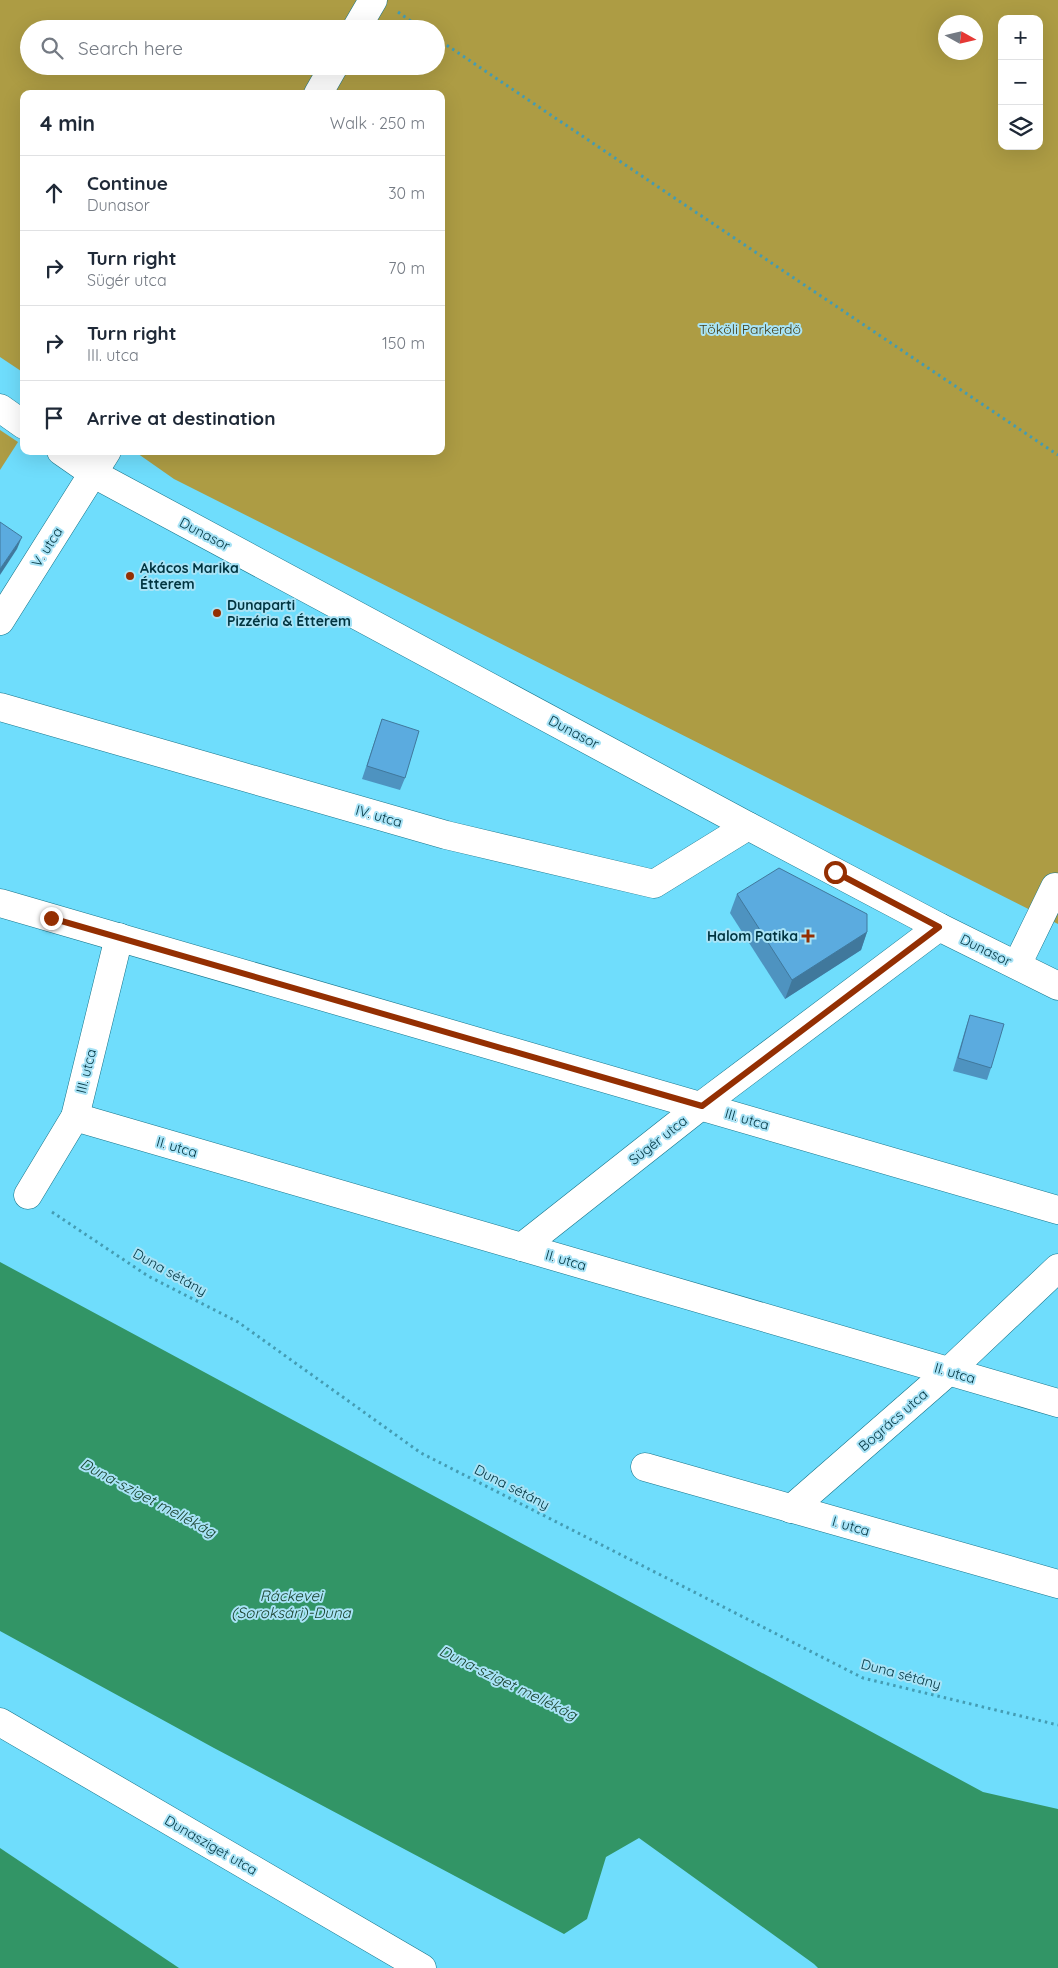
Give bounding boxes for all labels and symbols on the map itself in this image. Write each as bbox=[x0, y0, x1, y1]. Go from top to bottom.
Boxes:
north arrow bbox=[938, 15, 983, 60]
park label: Tököli Parkerdő bbox=[699, 320, 801, 338]
street label: Dunasor bbox=[176, 513, 234, 555]
street label: V. utca bbox=[27, 524, 67, 570]
place label: Akácos Marika Étterem bbox=[140, 559, 239, 593]
marker: Akácos Marika Étterem bbox=[124, 570, 136, 582]
place label: Dunaparti Pizzéria & Étterem bbox=[227, 596, 351, 630]
marker: Dunaparti Pizzéria & Étterem bbox=[211, 607, 223, 619]
street label: Dunasor bbox=[545, 711, 603, 753]
street label: IV. utca bbox=[354, 801, 404, 831]
route start bbox=[824, 861, 847, 884]
route end bbox=[40, 907, 63, 930]
place label: Halom Patika bbox=[707, 927, 798, 945]
marker: Halom Patika bbox=[802, 930, 814, 942]
street label: Dunasor bbox=[957, 930, 1015, 970]
street label: III. utca bbox=[72, 1047, 100, 1095]
street label: III. utca bbox=[723, 1104, 771, 1134]
street label: Sügér utca bbox=[625, 1111, 691, 1169]
street label: II. utca bbox=[154, 1133, 200, 1161]
street label: Duna sétány bbox=[130, 1244, 210, 1300]
street label: II. utca bbox=[543, 1246, 589, 1274]
street label: II. utca bbox=[932, 1359, 978, 1387]
street label: Bogrács utca bbox=[855, 1385, 931, 1455]
water label: Duna-sziget mellékág bbox=[77, 1454, 221, 1542]
street label: Duna sétány bbox=[471, 1460, 553, 1514]
street label: I. utca bbox=[830, 1512, 872, 1540]
water label: Ráckevei (Soroksári)-Duna bbox=[231, 1586, 352, 1622]
water label: Duna-sziget mellékág bbox=[436, 1641, 582, 1725]
street label: Duna sétány bbox=[859, 1655, 943, 1693]
street label: Dunasziget utca bbox=[161, 1811, 261, 1879]

